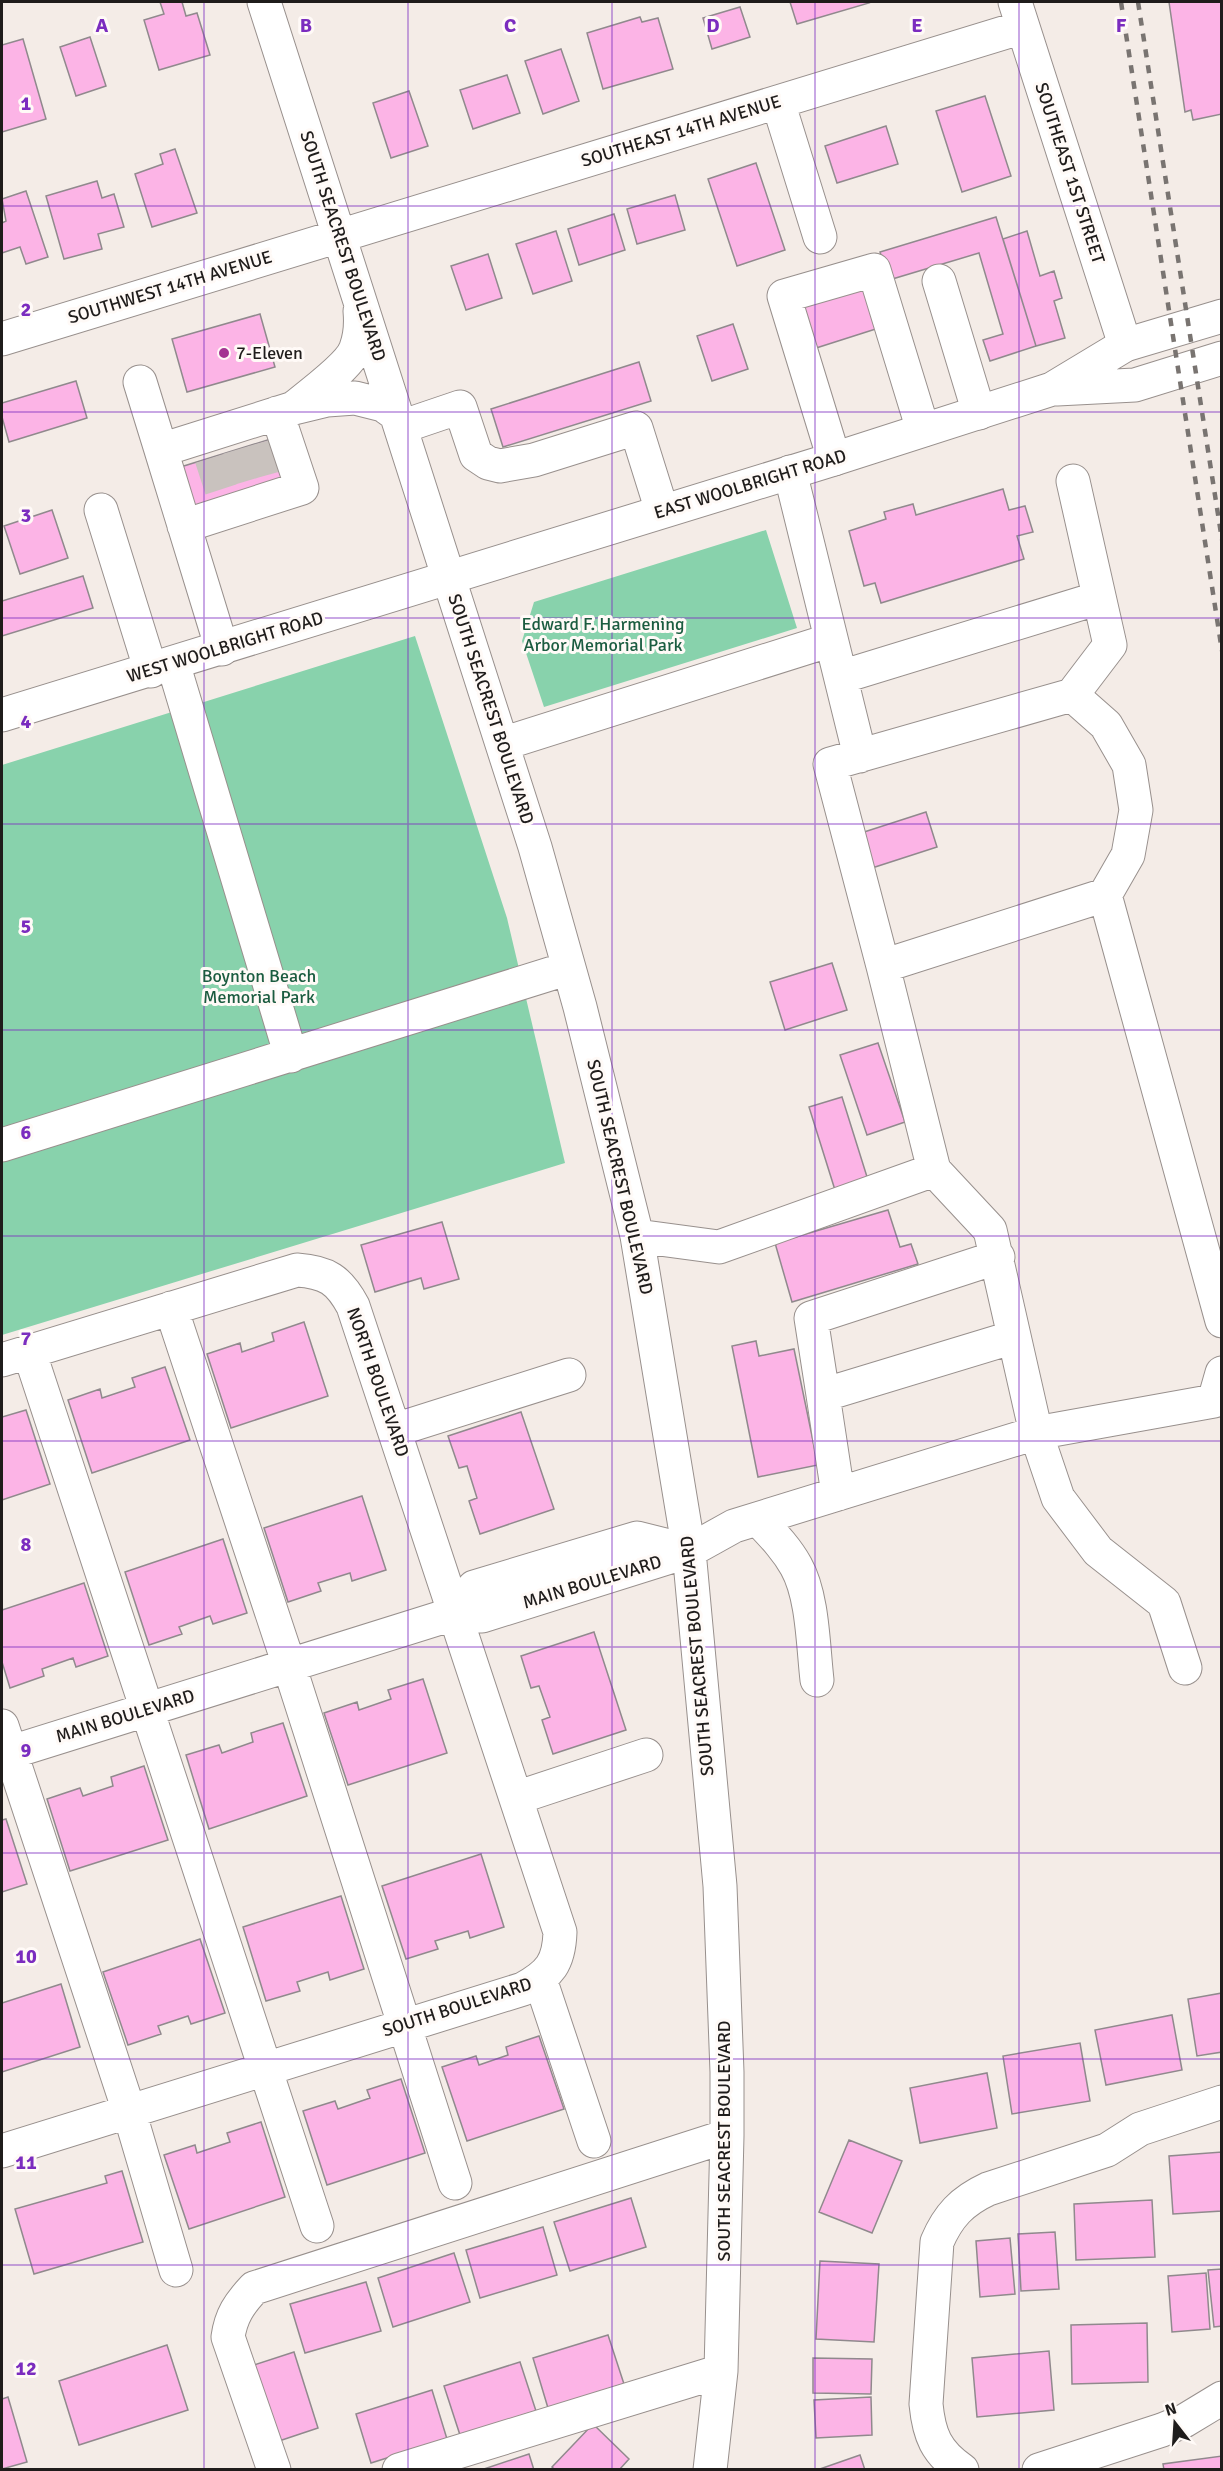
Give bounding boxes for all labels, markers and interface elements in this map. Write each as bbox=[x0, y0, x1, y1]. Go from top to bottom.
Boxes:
text: A bbox=[96, 13, 109, 38]
text: B bbox=[300, 13, 312, 38]
text: C bbox=[504, 13, 516, 38]
text: D bbox=[706, 13, 720, 38]
text: E bbox=[911, 13, 923, 38]
text: F bbox=[1116, 13, 1127, 38]
street label: SOUTHEAST 1ST STREET bbox=[1030, 80, 1110, 266]
street label: SOUTHEAST 14TH AVENUE bbox=[578, 90, 784, 172]
text: 1 bbox=[21, 91, 32, 116]
street label: SOUTH SEACREST BOULEVARD bbox=[295, 128, 391, 364]
street label: SOUTHWEST 14TH AVENUE bbox=[65, 245, 275, 329]
text: 2 bbox=[21, 297, 31, 322]
place label: 7-Eleven bbox=[236, 342, 303, 364]
marker: 7-Eleven bbox=[217, 346, 231, 360]
street label: EAST WOOLBRIGHT ROAD bbox=[651, 444, 849, 524]
text: 3 bbox=[21, 503, 31, 528]
street label: SOUTH SEACREST BOULEVARD bbox=[443, 591, 539, 827]
street label: WEST WOOLBRIGHT ROAD bbox=[124, 607, 326, 687]
park label: Edward F. Harmening Arbor Memorial Park bbox=[521, 613, 685, 656]
text: 4 bbox=[21, 709, 32, 734]
text: 5 bbox=[21, 914, 31, 939]
park label: Boynton Beach Memorial Park bbox=[202, 965, 316, 1008]
street label: SOUTH SEACREST BOULEVARD bbox=[582, 1057, 658, 1297]
text: 6 bbox=[21, 1120, 32, 1145]
street label: NORTH BOULEVARD bbox=[342, 1304, 414, 1460]
text: 7 bbox=[21, 1326, 32, 1351]
text: 8 bbox=[21, 1532, 32, 1557]
street label: SOUTH SEACREST BOULEVARD bbox=[676, 1535, 718, 1777]
street label: MAIN BOULEVARD bbox=[520, 1550, 664, 1614]
street label: MAIN BOULEVARD bbox=[53, 1684, 197, 1748]
text: 9 bbox=[21, 1738, 32, 1763]
text: 10 bbox=[15, 1944, 37, 1969]
street label: SOUTH BOULEVARD bbox=[380, 1972, 534, 2042]
street label: SOUTH SEACREST BOULEVARD bbox=[713, 2021, 735, 2261]
text: 11 bbox=[15, 2150, 37, 2175]
text: 12 bbox=[15, 2356, 37, 2381]
north arrow bbox=[1145, 2393, 1205, 2453]
text: N bbox=[1163, 2398, 1179, 2421]

